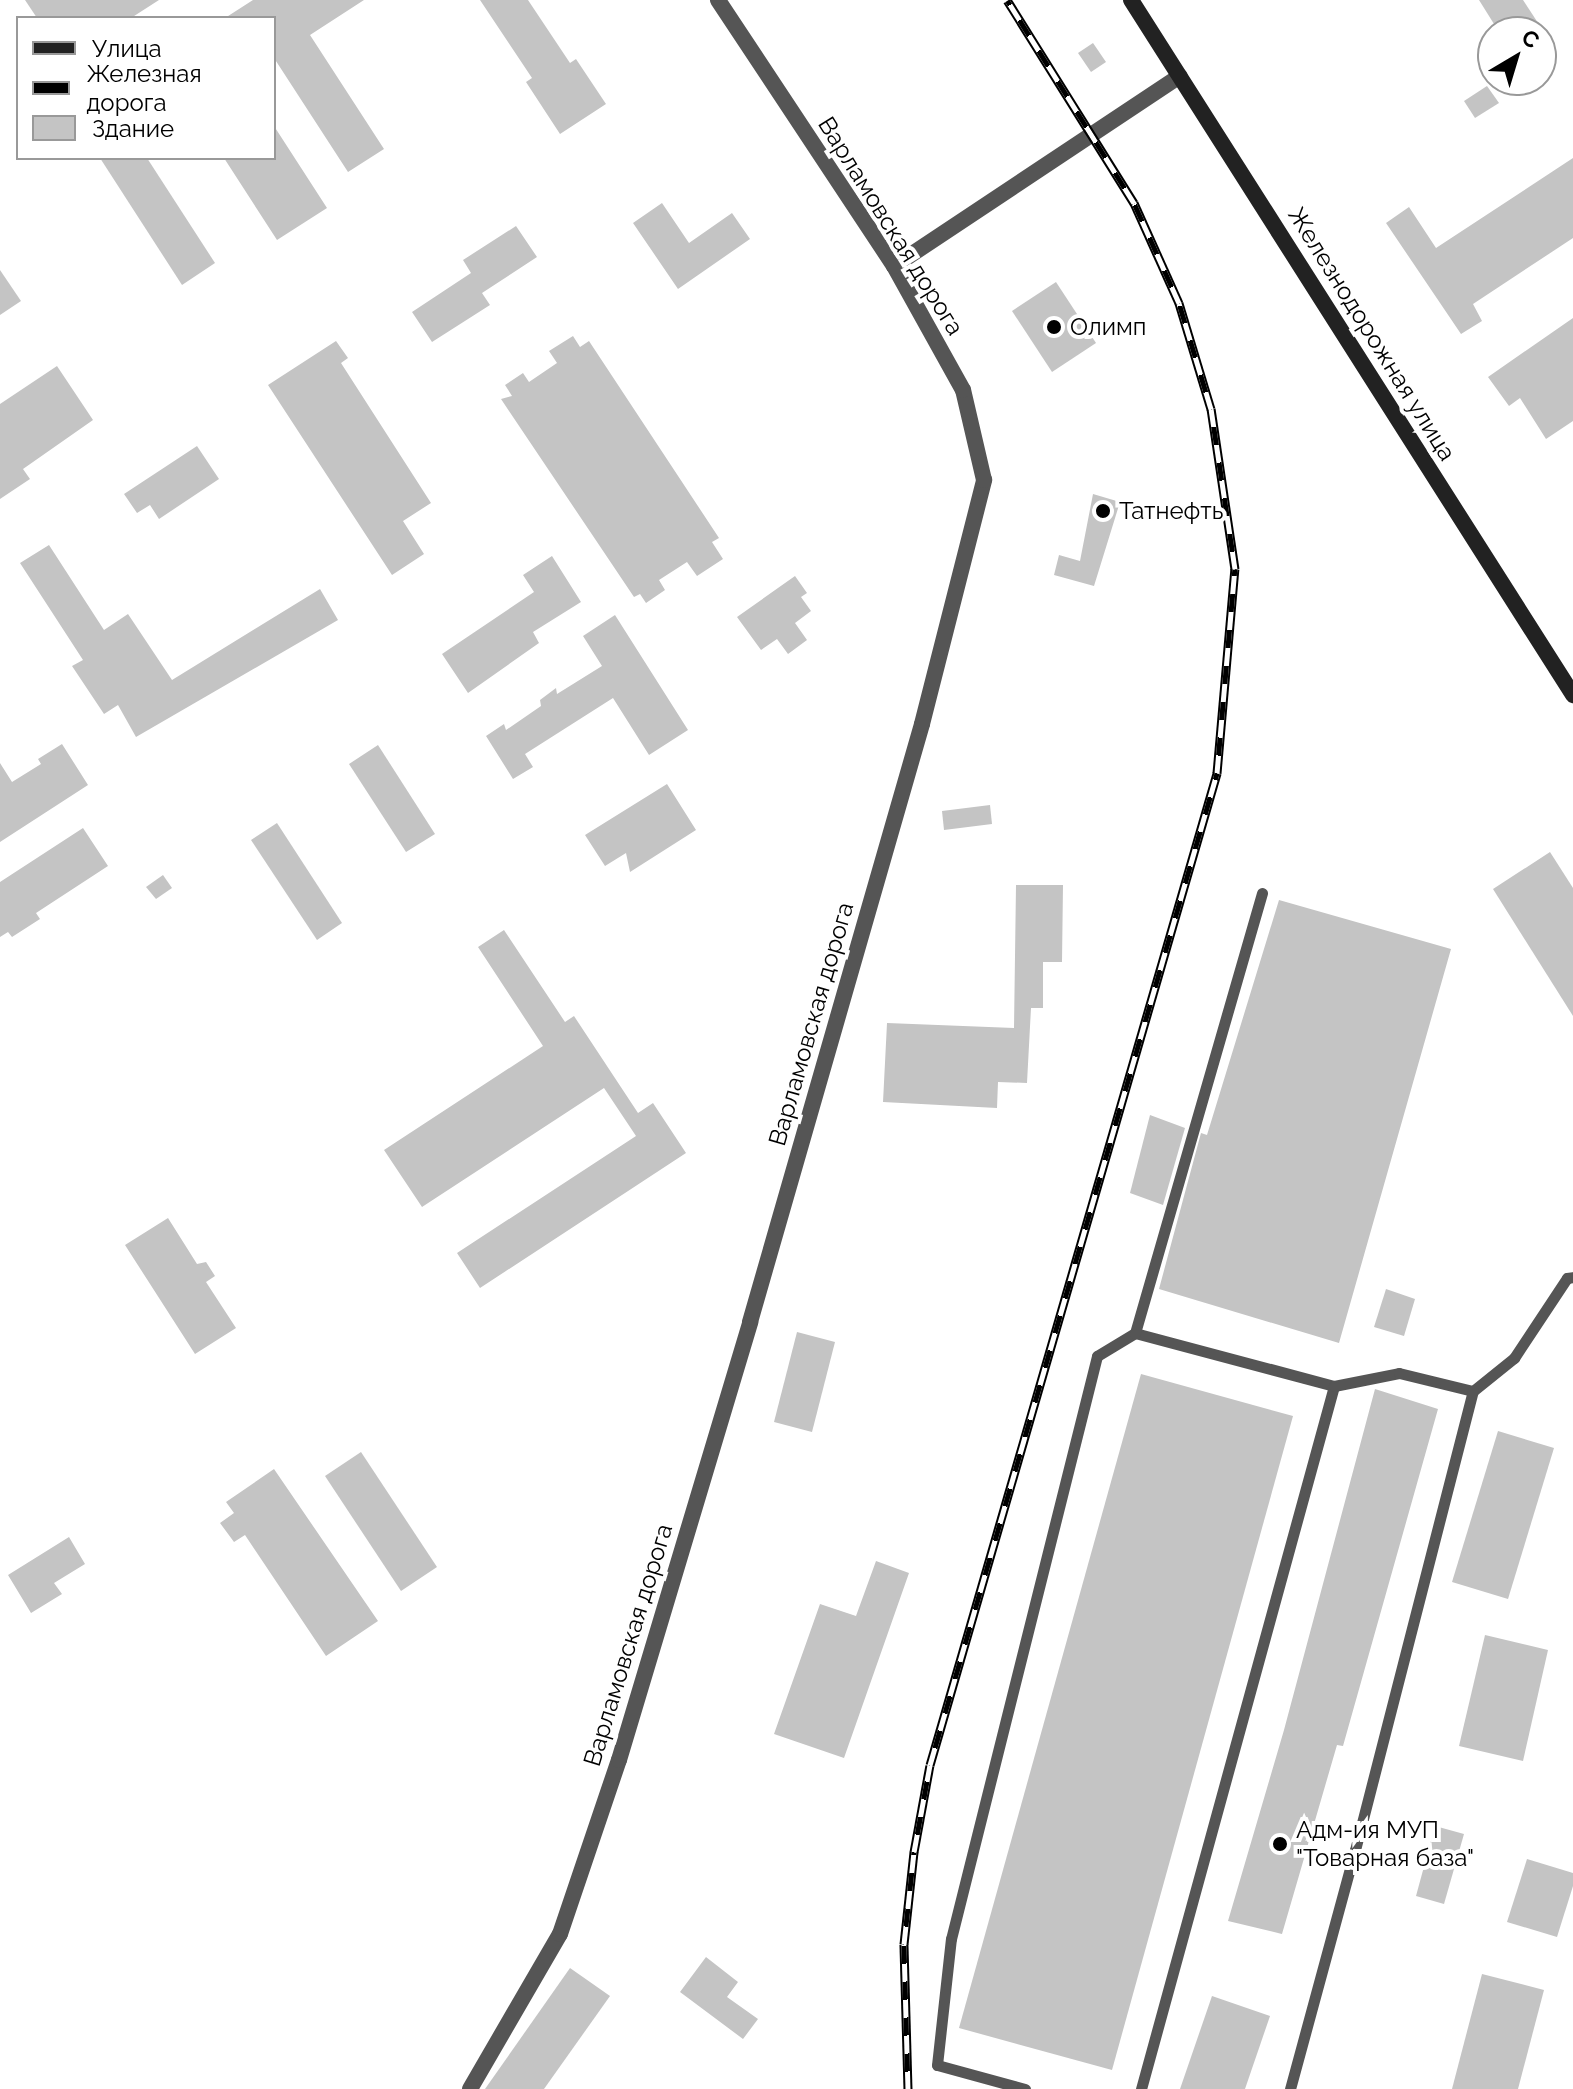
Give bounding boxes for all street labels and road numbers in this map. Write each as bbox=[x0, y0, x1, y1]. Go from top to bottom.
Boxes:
street label: Варламовская дорога bbox=[812, 112, 970, 340]
street label: Железнодорожная улица bbox=[1282, 202, 1462, 466]
street label: Варламовская дорога bbox=[762, 899, 860, 1149]
street label: Варламовская дорога bbox=[577, 1520, 679, 1770]

